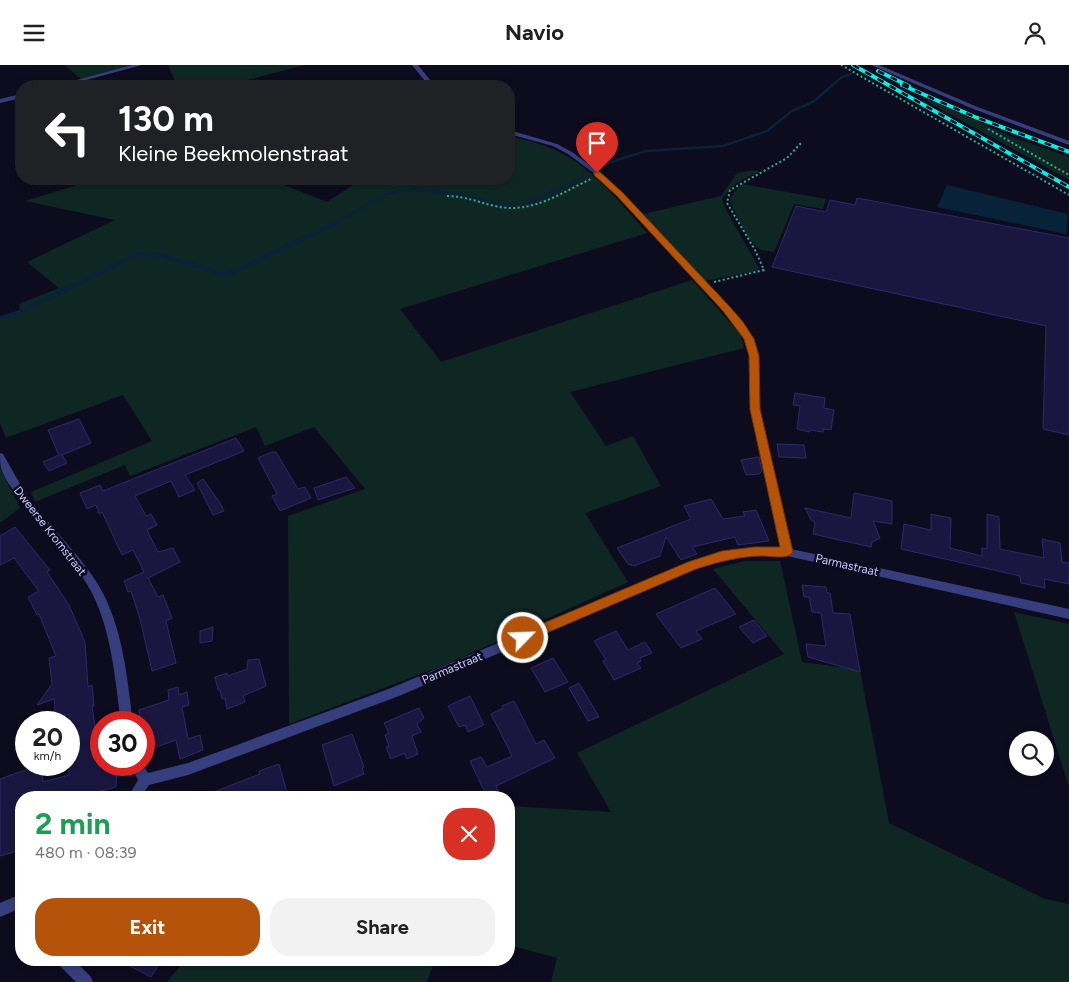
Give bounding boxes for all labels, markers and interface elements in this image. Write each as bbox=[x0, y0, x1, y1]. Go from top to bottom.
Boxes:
icon: menu bbox=[20, 19, 48, 47]
text: Navio bbox=[505, 19, 564, 46]
icon: person bbox=[1021, 19, 1049, 47]
text: 130 m bbox=[118, 98, 214, 140]
icon: left bbox=[35, 100, 100, 165]
pin bbox=[576, 122, 618, 173]
icon: arrive bbox=[583, 129, 611, 157]
text: Kleine Beekmolenstraat bbox=[118, 140, 349, 167]
street label: Dweerse Kromstraat bbox=[11, 484, 89, 579]
street label: Parmastraat bbox=[814, 551, 880, 579]
position arrow bbox=[496, 611, 548, 663]
street label: Parmastraat bbox=[420, 649, 485, 687]
speed limit sign: 30 bbox=[90, 711, 155, 776]
text: 20 bbox=[32, 722, 63, 752]
map controls bbox=[1009, 731, 1054, 776]
button: search bbox=[1009, 731, 1054, 776]
text: km/h bbox=[34, 749, 61, 763]
text: 2 min bbox=[35, 805, 111, 842]
button: close bbox=[443, 808, 495, 860]
text: 480 m · 08:39 bbox=[35, 843, 136, 862]
button: Exit bbox=[35, 898, 260, 956]
button: Share bbox=[270, 898, 495, 956]

